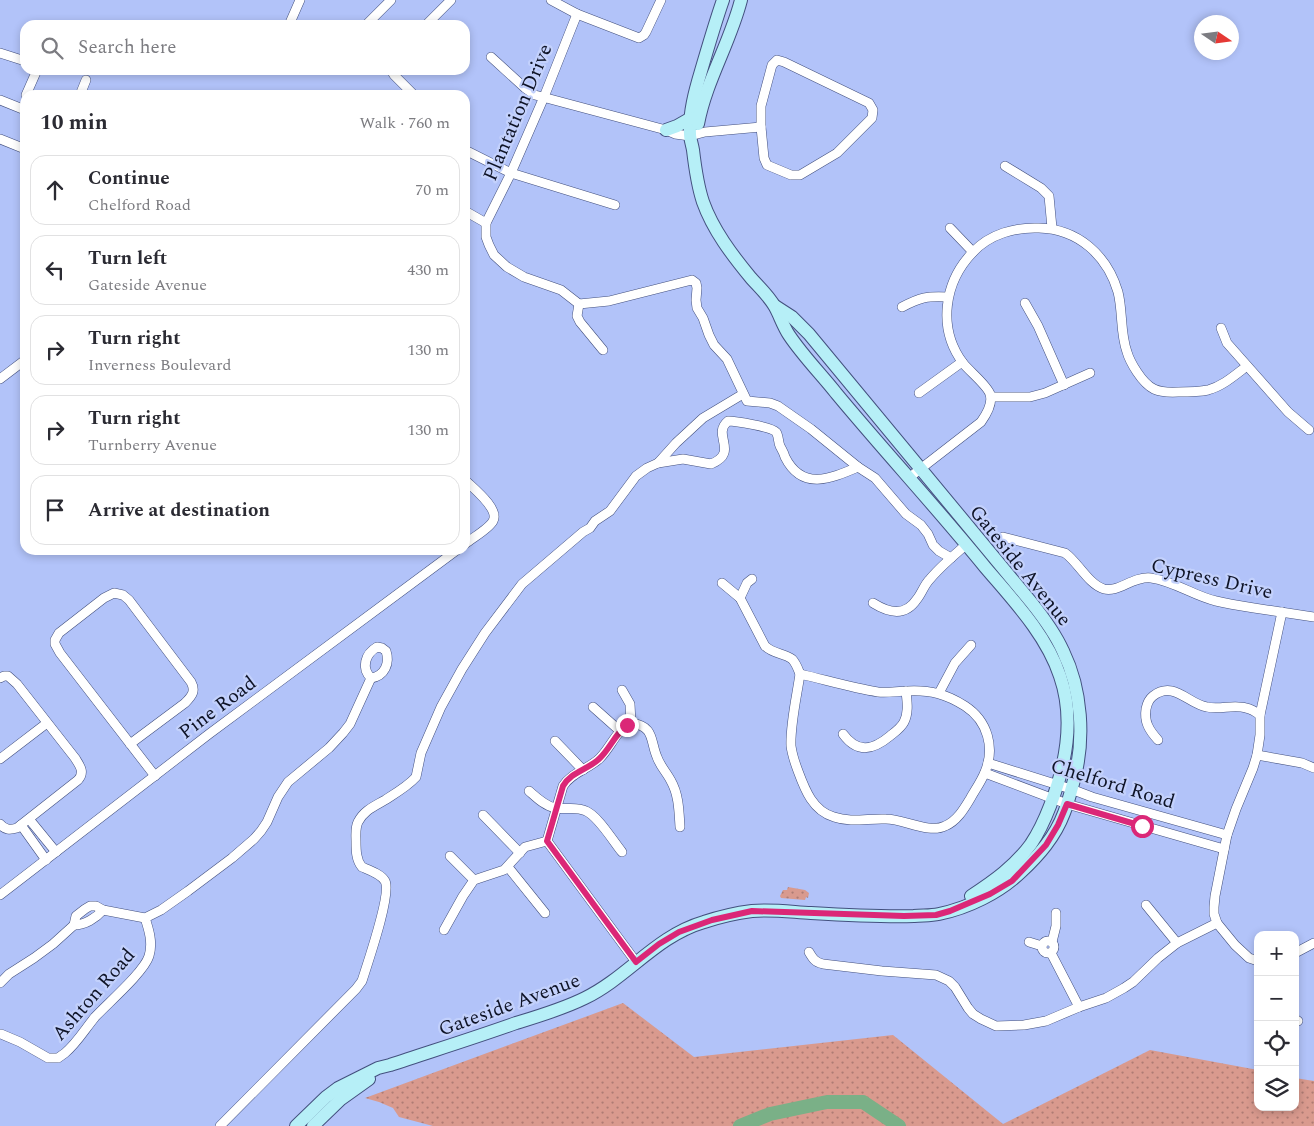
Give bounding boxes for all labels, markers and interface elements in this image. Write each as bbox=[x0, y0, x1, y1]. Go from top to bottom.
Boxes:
north arrow bbox=[1194, 15, 1239, 60]
search box bbox=[20, 20, 470, 75]
text: Search here bbox=[78, 33, 177, 62]
icon: search bbox=[38, 34, 66, 62]
street label: Plantation Drive bbox=[475, 39, 560, 186]
text: 10 min bbox=[40, 107, 108, 139]
text: Walk · 760 m bbox=[359, 111, 450, 135]
text: Continue bbox=[88, 164, 170, 193]
icon: ahead bbox=[41, 176, 69, 204]
text: 70 m bbox=[415, 178, 449, 202]
text: Chelford Road bbox=[88, 193, 191, 217]
text: Turn left bbox=[88, 244, 167, 273]
icon: left bbox=[41, 256, 69, 284]
text: 430 m bbox=[407, 258, 449, 282]
text: Gateside Avenue bbox=[88, 273, 207, 297]
text: Turn right bbox=[88, 324, 181, 353]
icon: right bbox=[41, 336, 69, 364]
text: 130 m bbox=[407, 338, 449, 362]
text: Inverness Boulevard bbox=[88, 353, 231, 377]
text: Turn right bbox=[88, 404, 181, 433]
icon: right bbox=[41, 416, 69, 444]
text: 130 m bbox=[407, 418, 449, 442]
text: Turnberry Avenue bbox=[88, 433, 217, 457]
icon: arrive bbox=[41, 496, 69, 524]
text: Arrive at destination bbox=[88, 496, 270, 525]
street label: Gateside Avenue bbox=[962, 498, 1079, 633]
street label: Cypress Drive bbox=[1148, 550, 1276, 608]
street label: Pine Road bbox=[172, 669, 263, 747]
route end bbox=[616, 714, 639, 737]
street label: Chelford Road bbox=[1047, 751, 1179, 817]
route start bbox=[1131, 815, 1154, 838]
map controls bbox=[1254, 931, 1299, 1111]
button: + bbox=[1254, 931, 1299, 976]
street label: Ashton Road bbox=[45, 942, 143, 1048]
street label: Gateside Avenue bbox=[434, 965, 584, 1044]
button: − bbox=[1254, 976, 1299, 1021]
button: locate bbox=[1254, 1021, 1299, 1066]
button: layers bbox=[1254, 1066, 1299, 1111]

